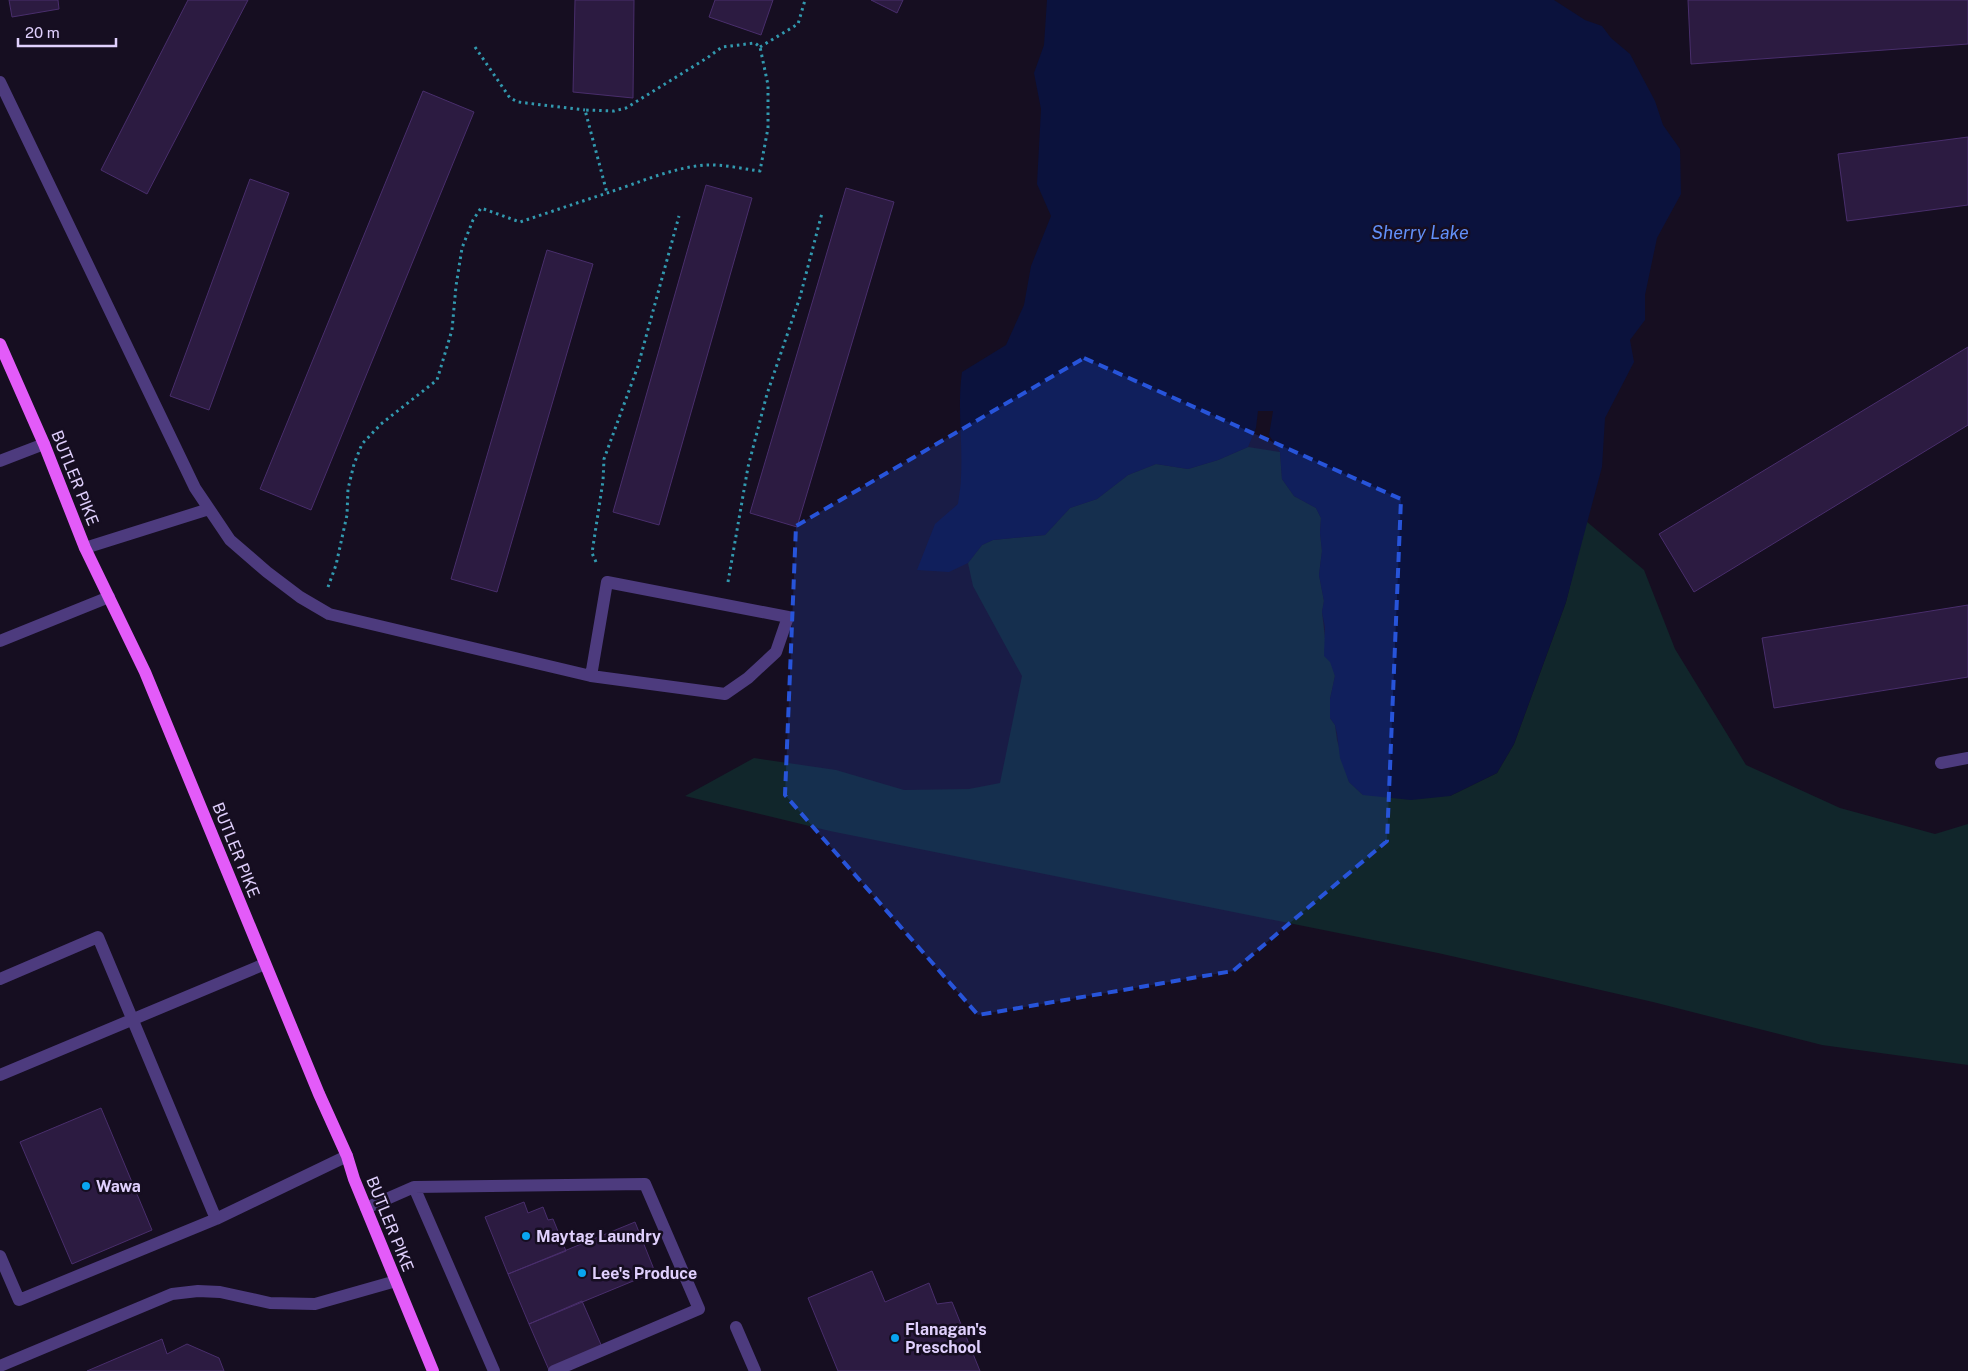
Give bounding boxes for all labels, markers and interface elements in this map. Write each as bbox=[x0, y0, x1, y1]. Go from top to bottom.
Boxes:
scale bar bbox=[18, 15, 115, 47]
text: 20 m bbox=[25, 24, 60, 41]
water label: Sherry Lake bbox=[1371, 222, 1469, 243]
street label: BUTLER PIKE bbox=[47, 428, 103, 528]
street label: BUTLER PIKE bbox=[208, 800, 264, 900]
street label: BUTLER PIKE bbox=[362, 1174, 418, 1274]
place label: Wawa bbox=[96, 1177, 141, 1196]
marker: Wawa bbox=[80, 1180, 92, 1192]
place label: Maytag Laundry bbox=[536, 1227, 661, 1246]
marker: Maytag Laundry bbox=[520, 1230, 532, 1242]
place label: Lee's Produce bbox=[592, 1264, 697, 1283]
marker: Lee's Produce bbox=[576, 1267, 588, 1279]
place label: Flanagan's Preschool bbox=[905, 1320, 987, 1357]
marker: Flanagan's Preschool bbox=[889, 1332, 901, 1344]

